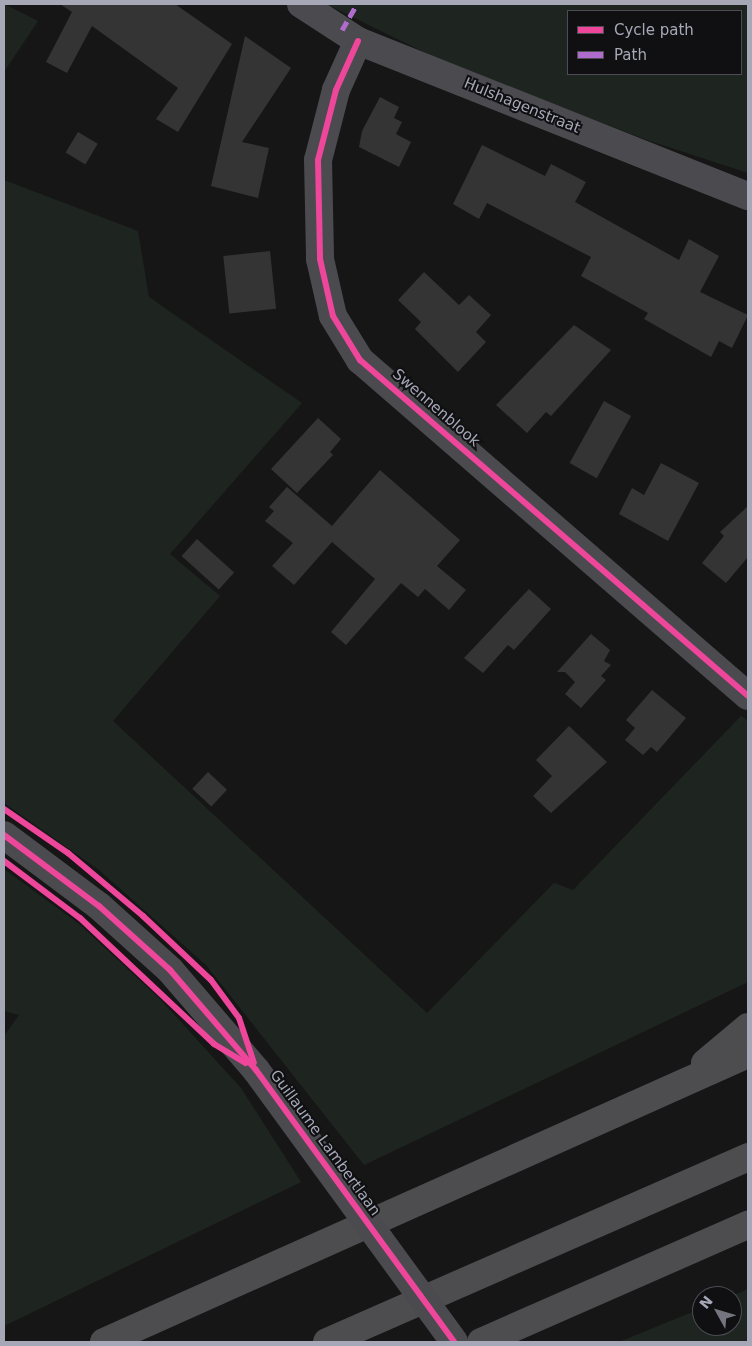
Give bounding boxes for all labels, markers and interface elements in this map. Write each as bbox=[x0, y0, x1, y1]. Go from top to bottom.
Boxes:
legend bbox=[567, 10, 742, 75]
text: Cycle path bbox=[614, 21, 694, 39]
text: Path bbox=[614, 46, 647, 64]
street label: Hulshagenstraat bbox=[461, 74, 583, 138]
street label: Swennenblook bbox=[389, 365, 483, 451]
street label: Guillaume Lambertlaan bbox=[266, 1067, 384, 1219]
north arrow bbox=[692, 1286, 742, 1336]
text: N bbox=[696, 1293, 716, 1312]

